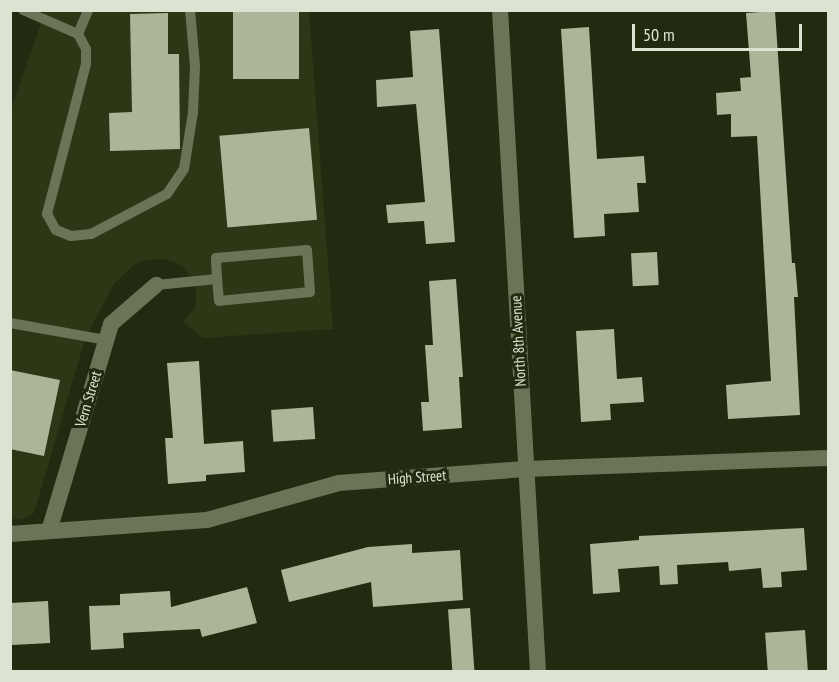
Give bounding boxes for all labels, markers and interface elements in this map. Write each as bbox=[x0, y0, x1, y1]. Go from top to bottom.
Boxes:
scale bar bbox=[635, 12, 804, 50]
text: 50 m bbox=[643, 23, 675, 46]
street label: North 8th Avenue bbox=[507, 295, 529, 387]
street label: Vern Street bbox=[71, 369, 105, 429]
street label: High Street bbox=[387, 466, 447, 488]

